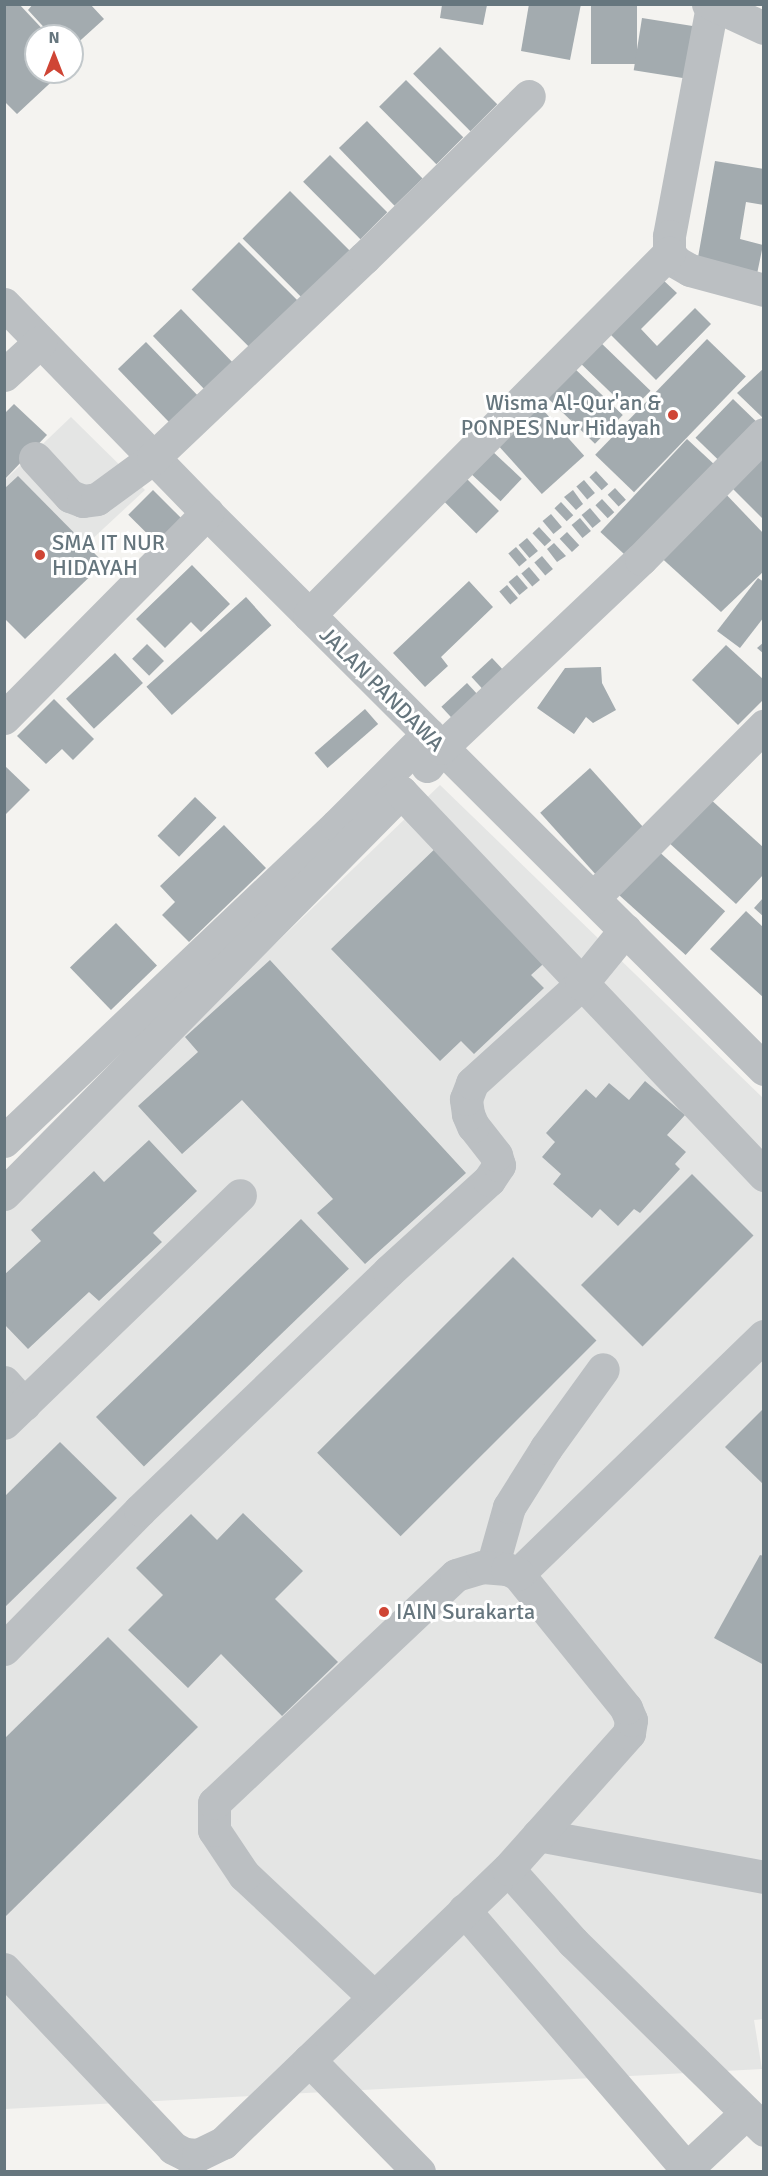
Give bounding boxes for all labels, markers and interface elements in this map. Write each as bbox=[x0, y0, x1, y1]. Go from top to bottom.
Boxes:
north arrow bbox=[24, 24, 84, 84]
text: N bbox=[48, 28, 60, 48]
place label: Wisma Al-Qur'an & PONPES Nur Hidayah bbox=[461, 389, 661, 440]
marker: Wisma Al-Qur'an & PONPES Nur Hidayah bbox=[666, 408, 680, 422]
place label: SMA IT NUR HIDAYAH bbox=[52, 529, 165, 580]
marker: SMA IT NUR HIDAYAH bbox=[33, 548, 47, 562]
street label: JALAN PANDAWA bbox=[314, 621, 450, 757]
place label: IAIN Surakarta bbox=[396, 1599, 535, 1625]
marker: IAIN Surakarta bbox=[377, 1605, 391, 1619]

